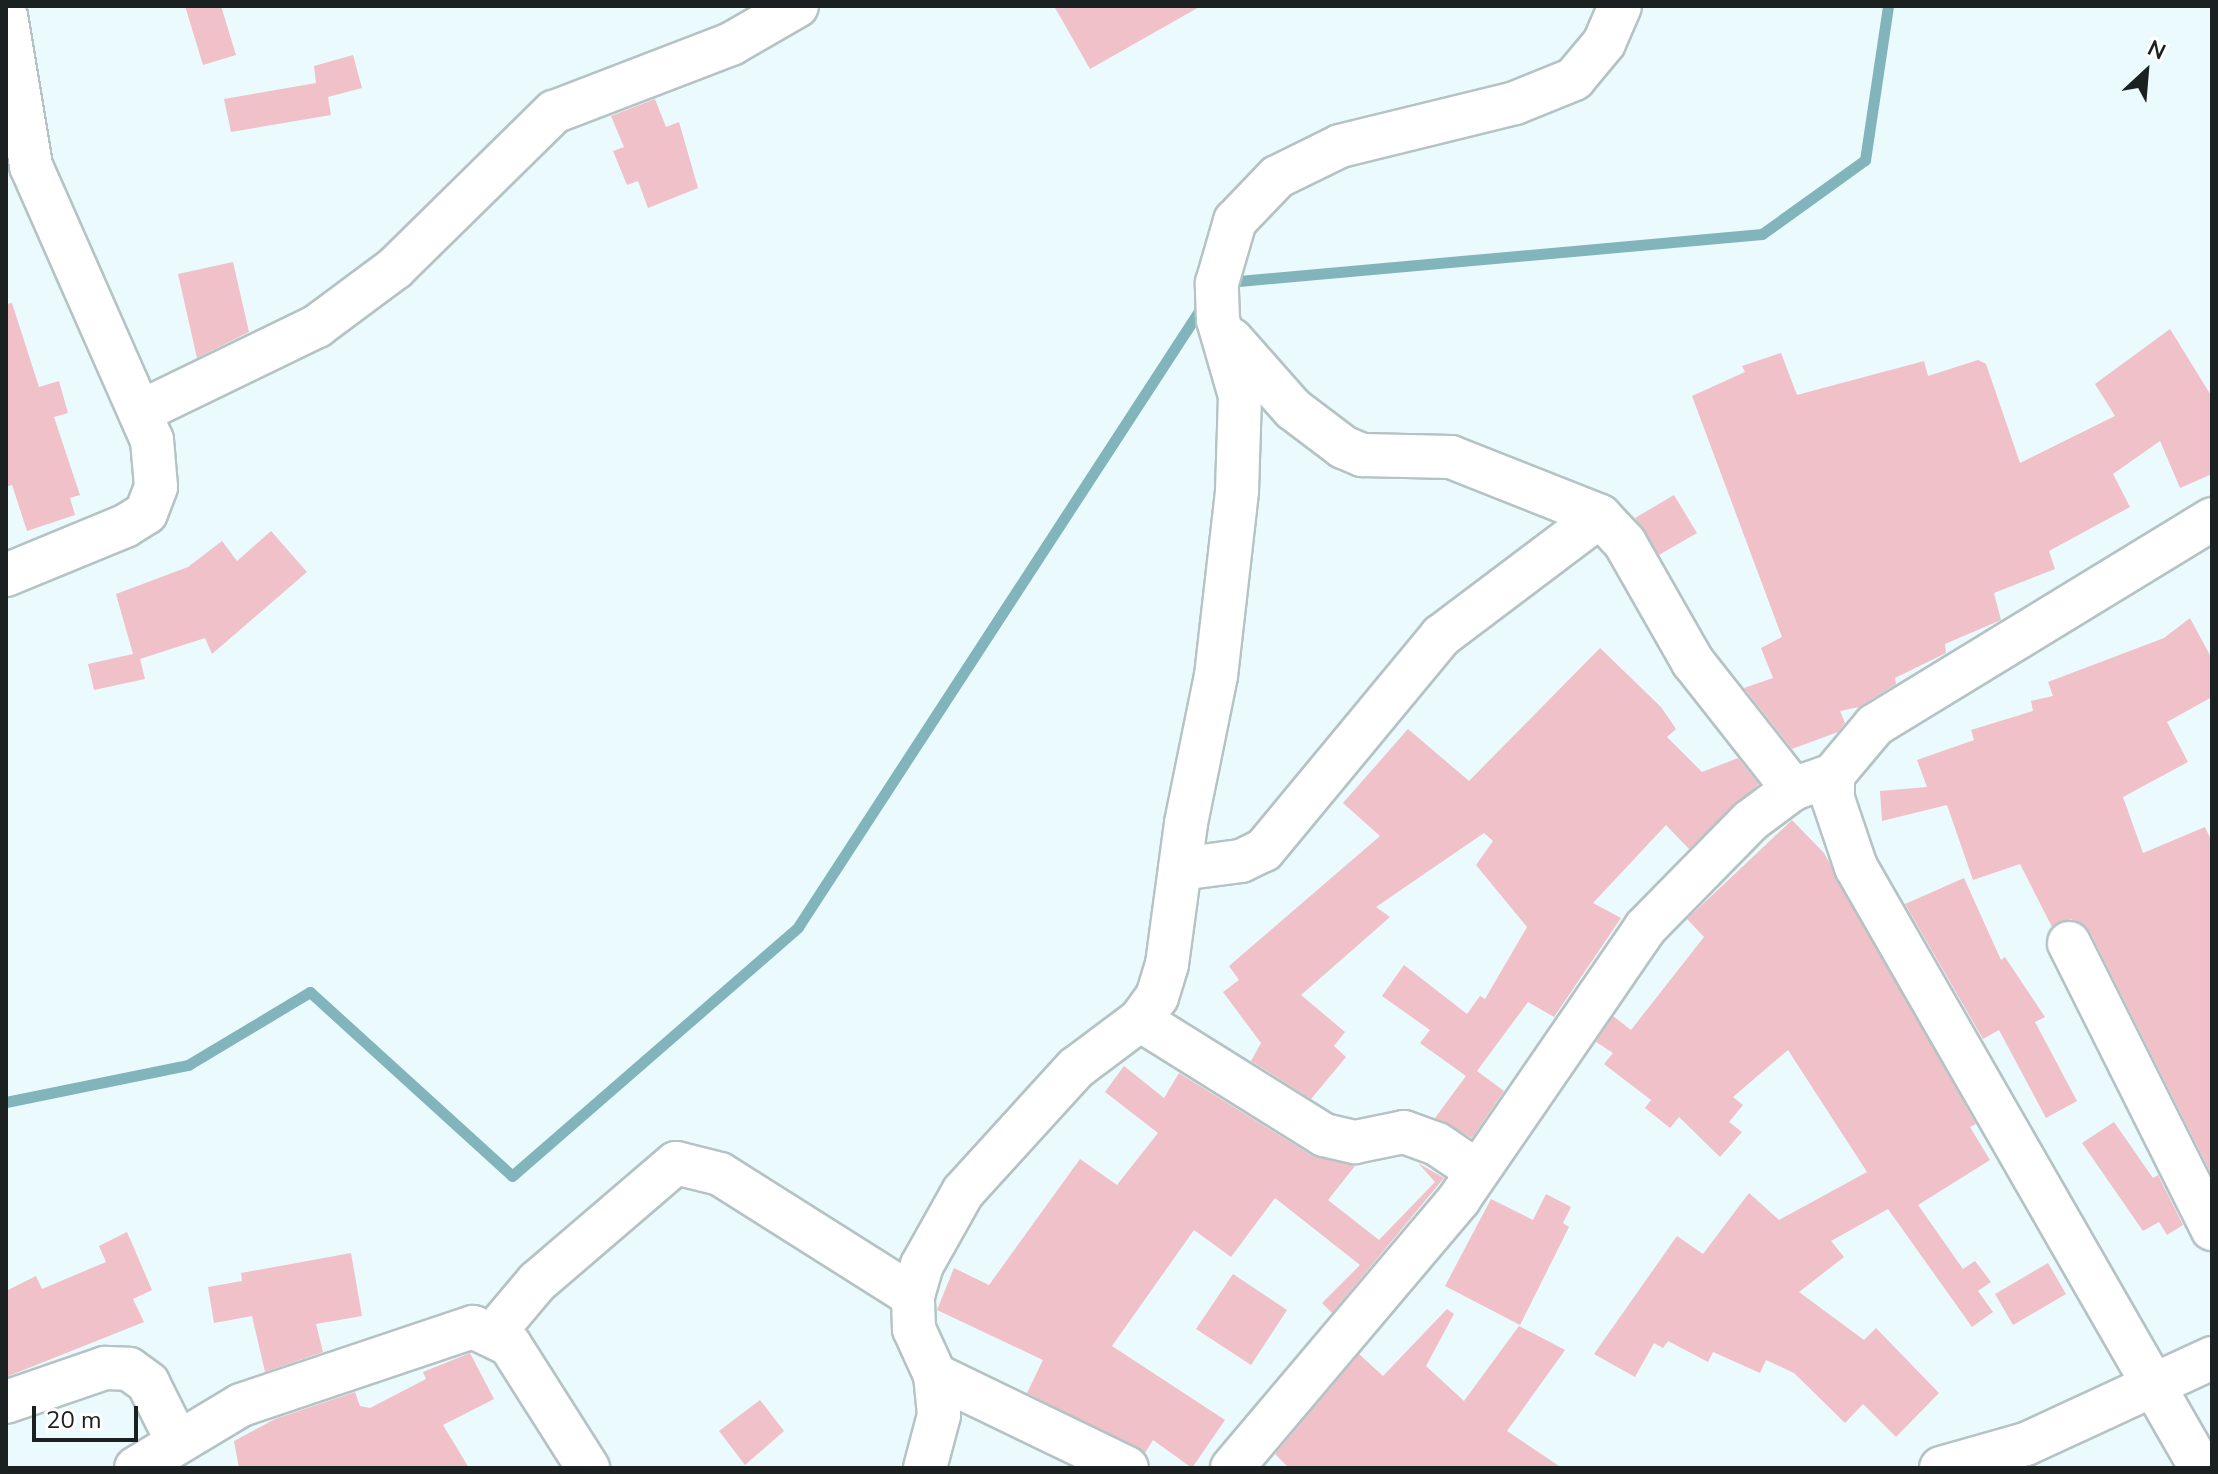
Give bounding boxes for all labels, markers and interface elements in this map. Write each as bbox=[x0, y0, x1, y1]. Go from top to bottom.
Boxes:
north arrow bbox=[2106, 32, 2186, 112]
text: N bbox=[2143, 33, 2170, 68]
scale bar bbox=[36, 1390, 142, 1440]
text: 20 m bbox=[46, 1404, 102, 1436]

